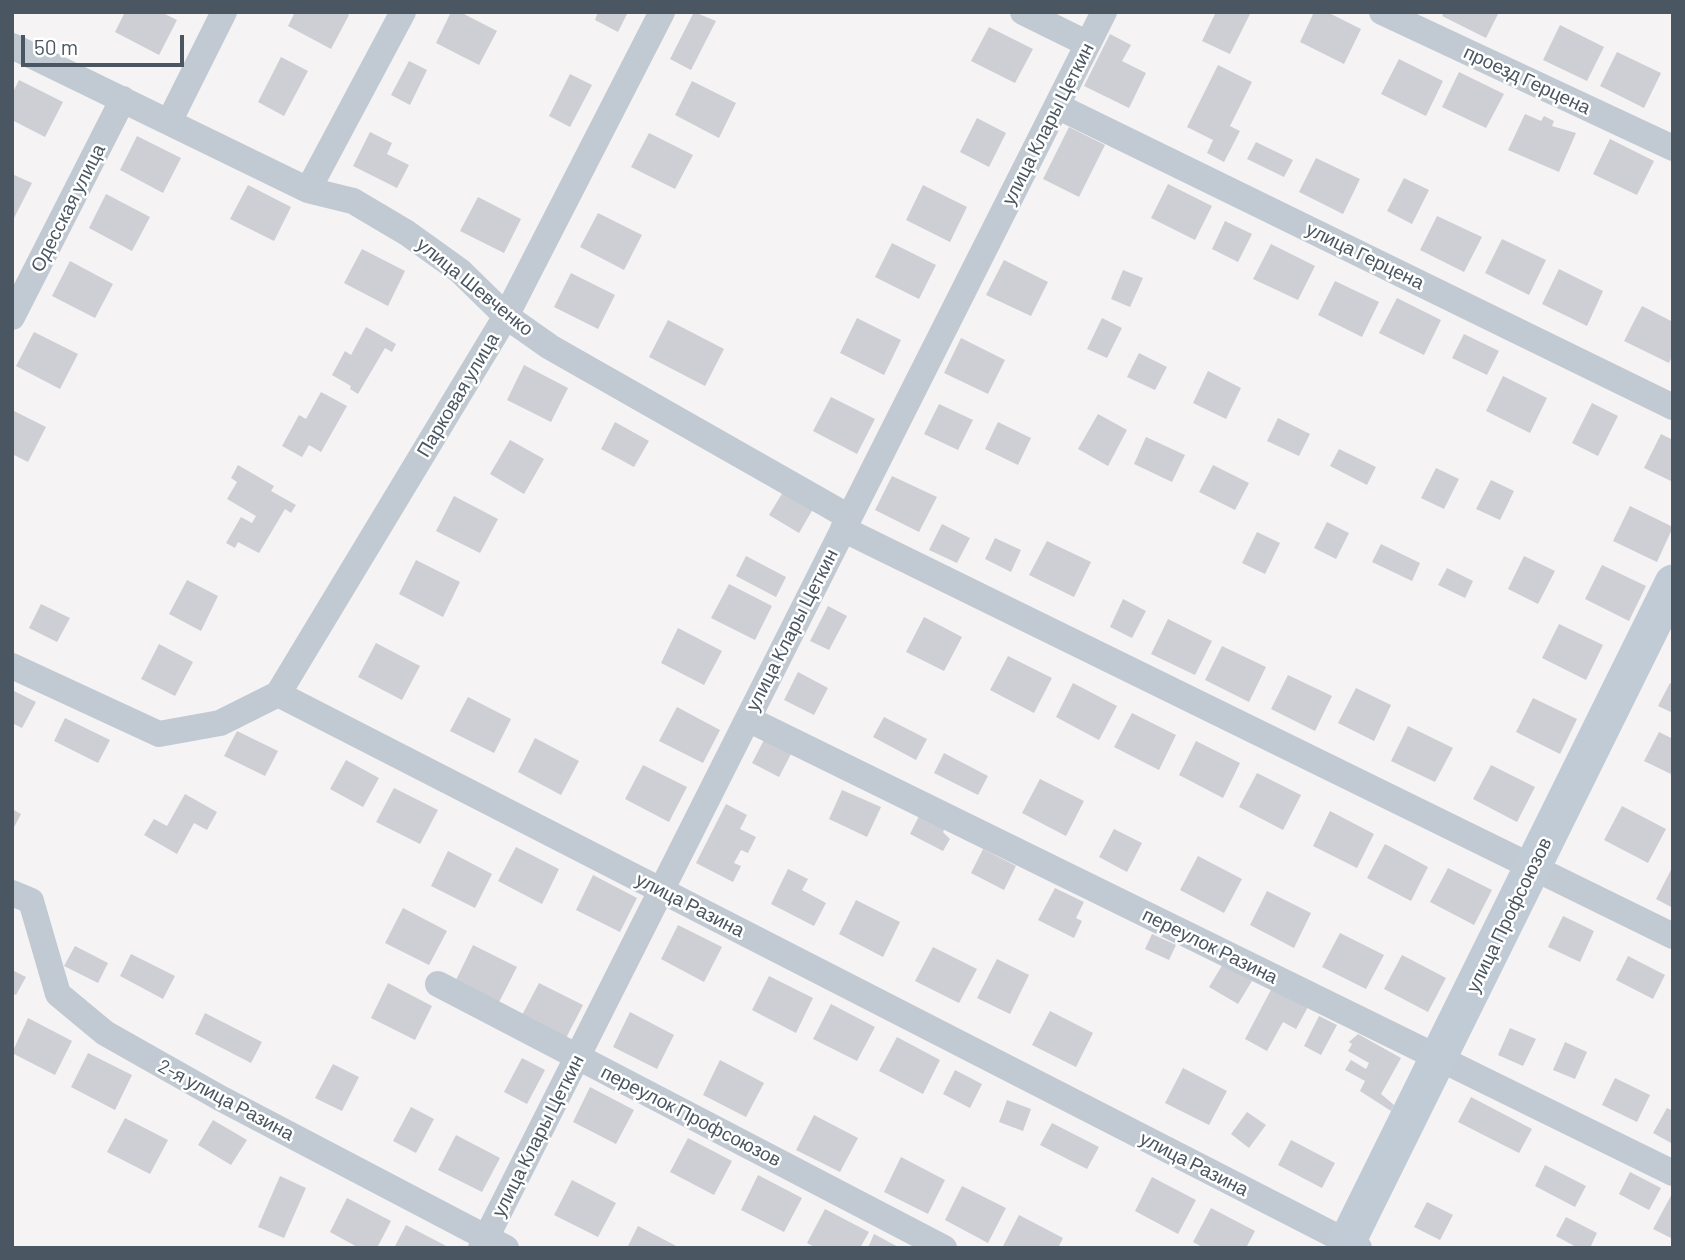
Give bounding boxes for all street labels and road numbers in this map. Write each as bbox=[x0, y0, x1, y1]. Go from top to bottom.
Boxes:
street label: улица Клары Цеткин bbox=[997, 39, 1099, 209]
street label: проезд Герцена bbox=[1460, 41, 1594, 119]
street label: Одесская улица bbox=[26, 140, 110, 276]
street label: улица Герцена bbox=[1302, 218, 1428, 294]
street label: улица Шевченко bbox=[412, 233, 538, 341]
street label: Парковая улица bbox=[412, 329, 504, 461]
street label: улица Клары Цеткин bbox=[741, 545, 843, 715]
street label: улица Профсоюзов bbox=[1461, 834, 1557, 996]
street label: улица Разина bbox=[632, 868, 748, 942]
street label: переулок Разина bbox=[1139, 903, 1281, 989]
street label: улица Клары Цеткин bbox=[487, 1051, 589, 1221]
street label: 2-я улица Разина bbox=[154, 1055, 298, 1145]
street label: переулок Профсоюзов bbox=[597, 1061, 785, 1171]
street label: улица Разина bbox=[1136, 1127, 1252, 1201]

